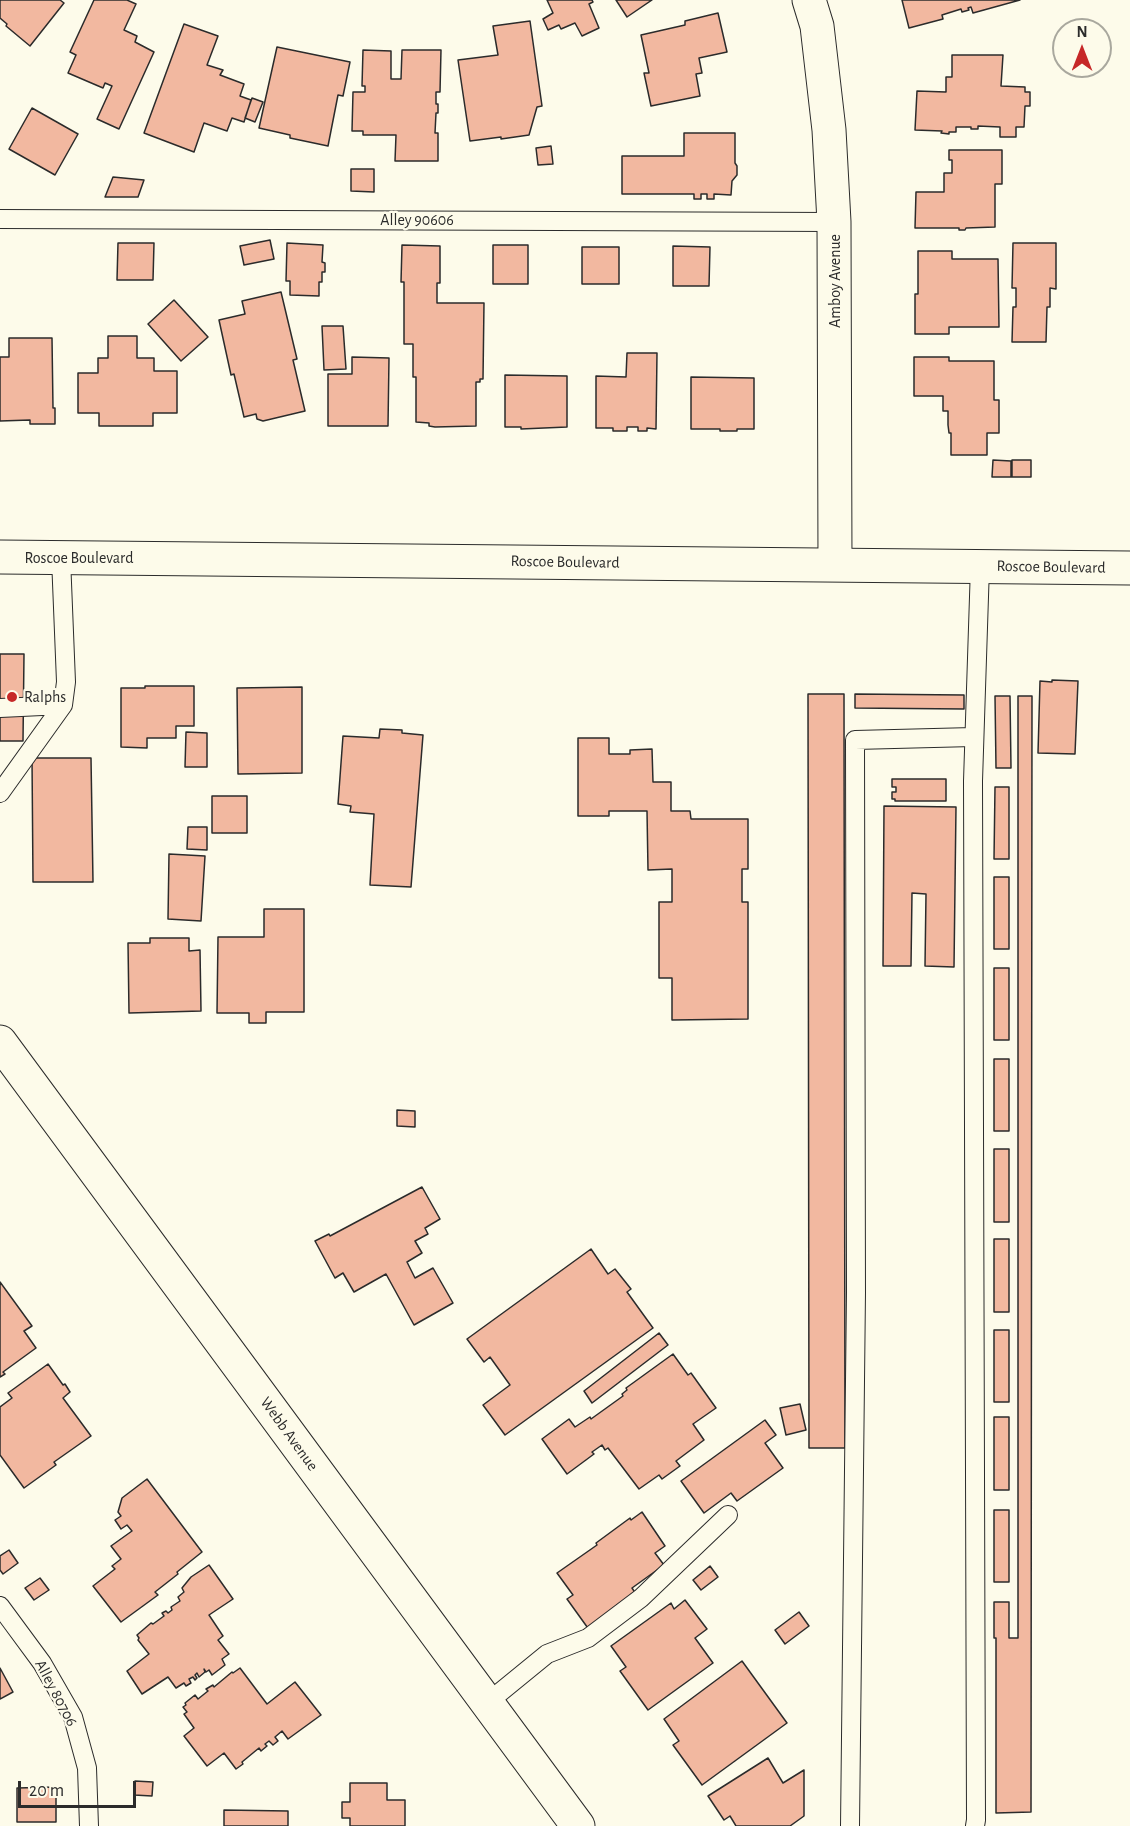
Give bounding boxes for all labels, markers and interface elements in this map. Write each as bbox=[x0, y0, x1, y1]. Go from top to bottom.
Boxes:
north arrow bbox=[1052, 18, 1112, 78]
text: N bbox=[1076, 24, 1088, 40]
street label: Alley 90606 bbox=[380, 210, 454, 230]
street label: Amboy Avenue bbox=[825, 234, 845, 328]
street label: Roscoe Boulevard bbox=[24, 548, 134, 568]
street label: Roscoe Boulevard bbox=[510, 551, 620, 573]
street label: Roscoe Boulevard bbox=[996, 556, 1106, 578]
place label: Ralphs bbox=[24, 687, 66, 707]
marker: Ralphs bbox=[5, 690, 19, 704]
street label: Webb Avenue bbox=[256, 1393, 322, 1475]
street label: Alley 80706 bbox=[30, 1656, 82, 1730]
scale bar bbox=[21, 1769, 140, 1807]
text: 20 m bbox=[29, 1782, 64, 1800]

